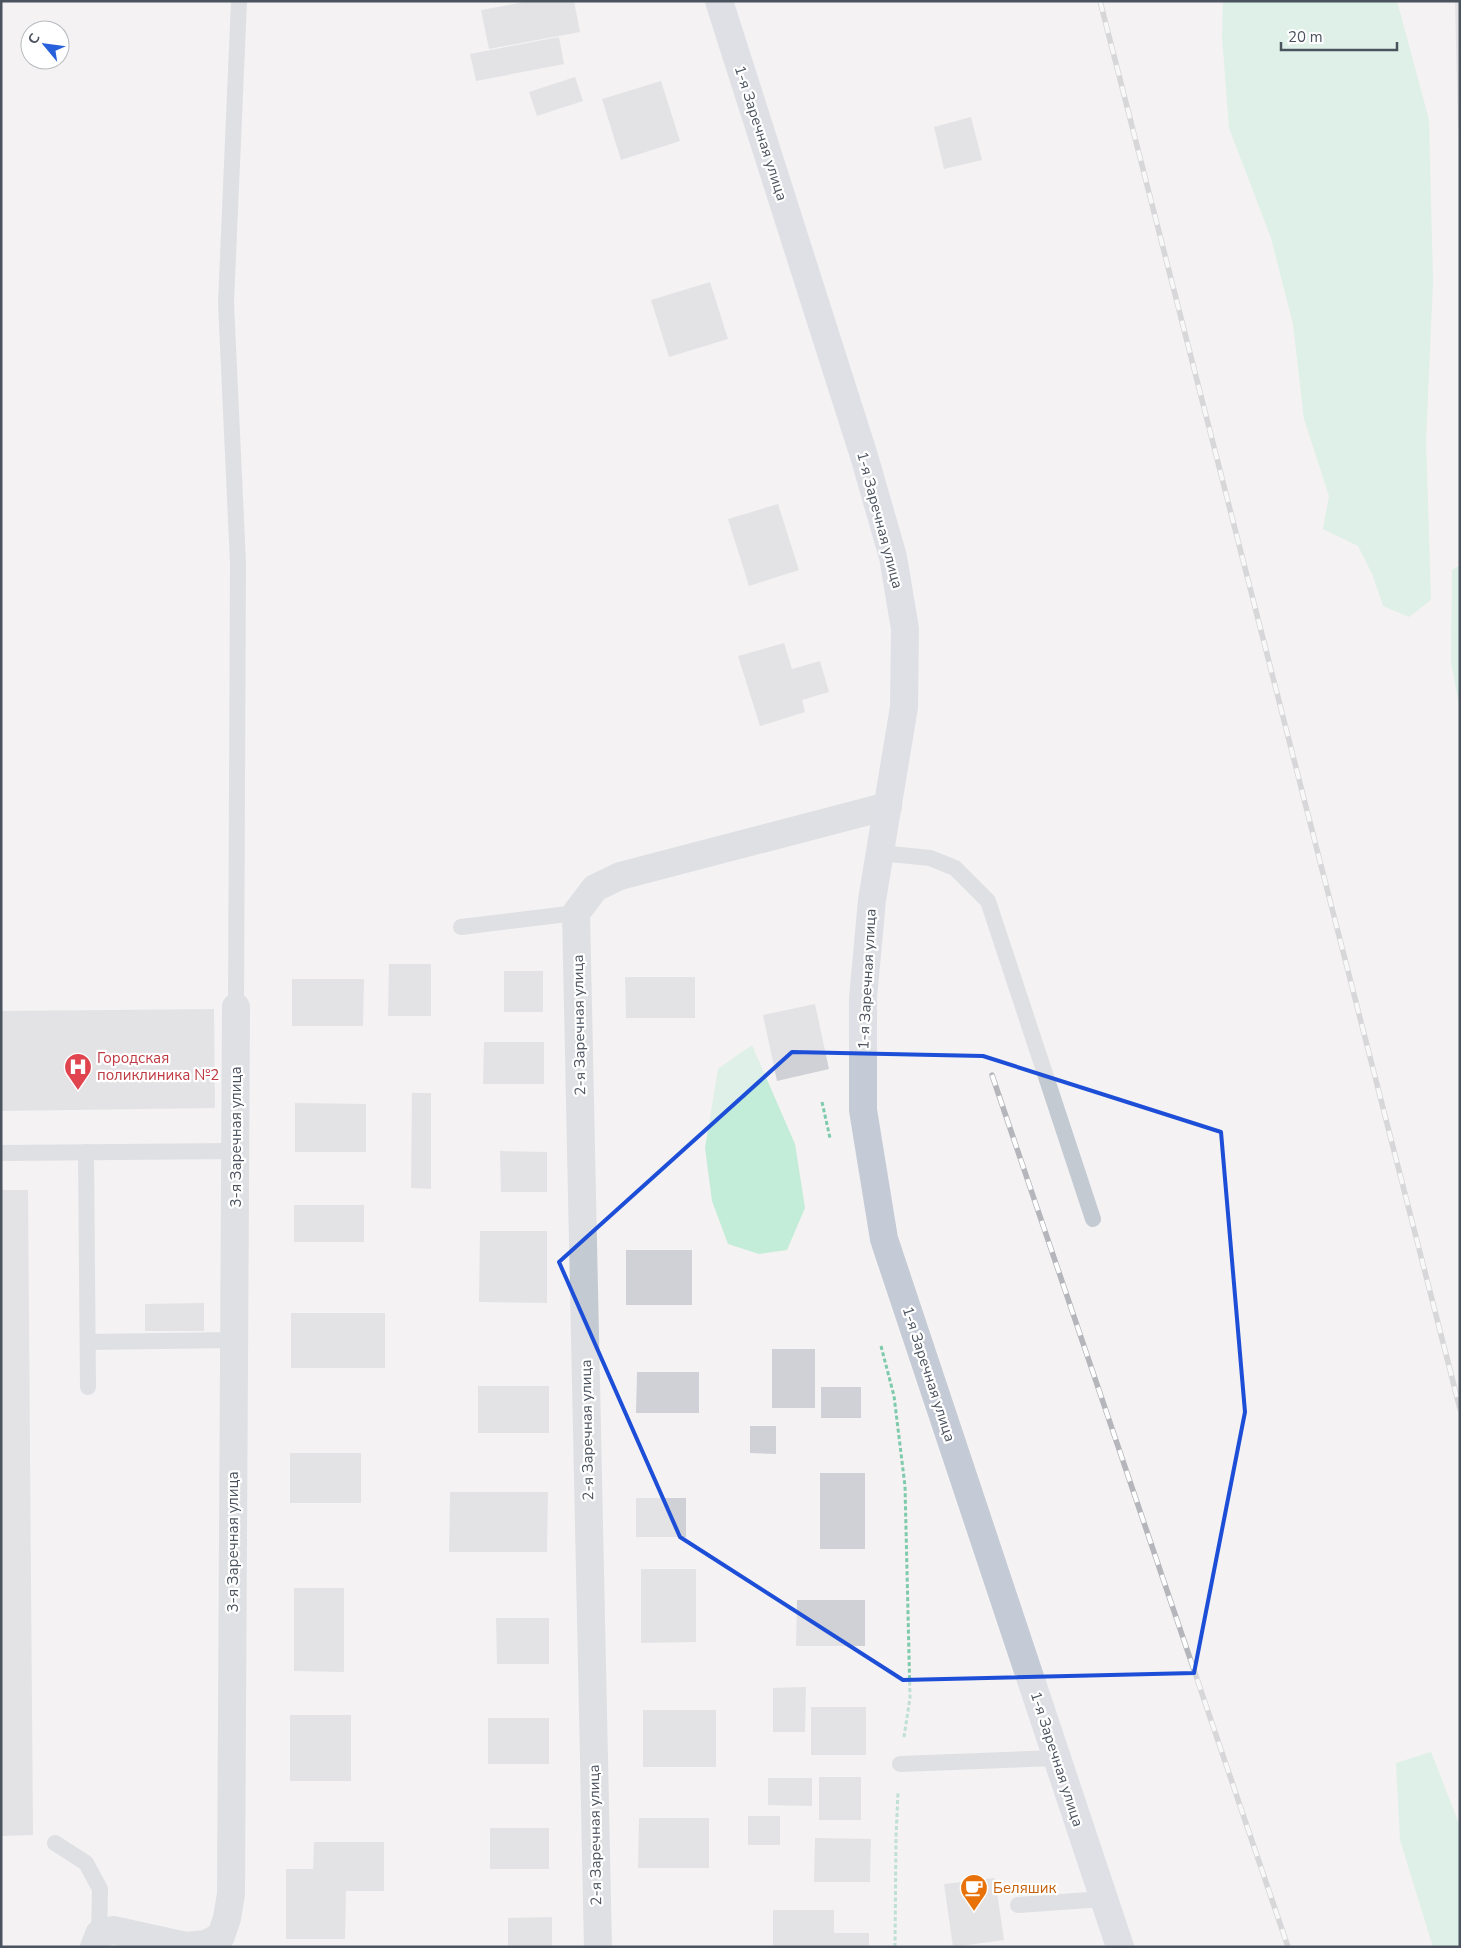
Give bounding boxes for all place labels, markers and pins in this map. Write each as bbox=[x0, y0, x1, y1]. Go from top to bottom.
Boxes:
place label: Городская поликлиника №2 bbox=[97, 1048, 219, 1085]
hospital icon: Городская поликлиника №2 bbox=[63, 1052, 93, 1091]
cafe icon: Беляшик bbox=[959, 1873, 989, 1912]
place label: Беляшик bbox=[993, 1878, 1056, 1898]

